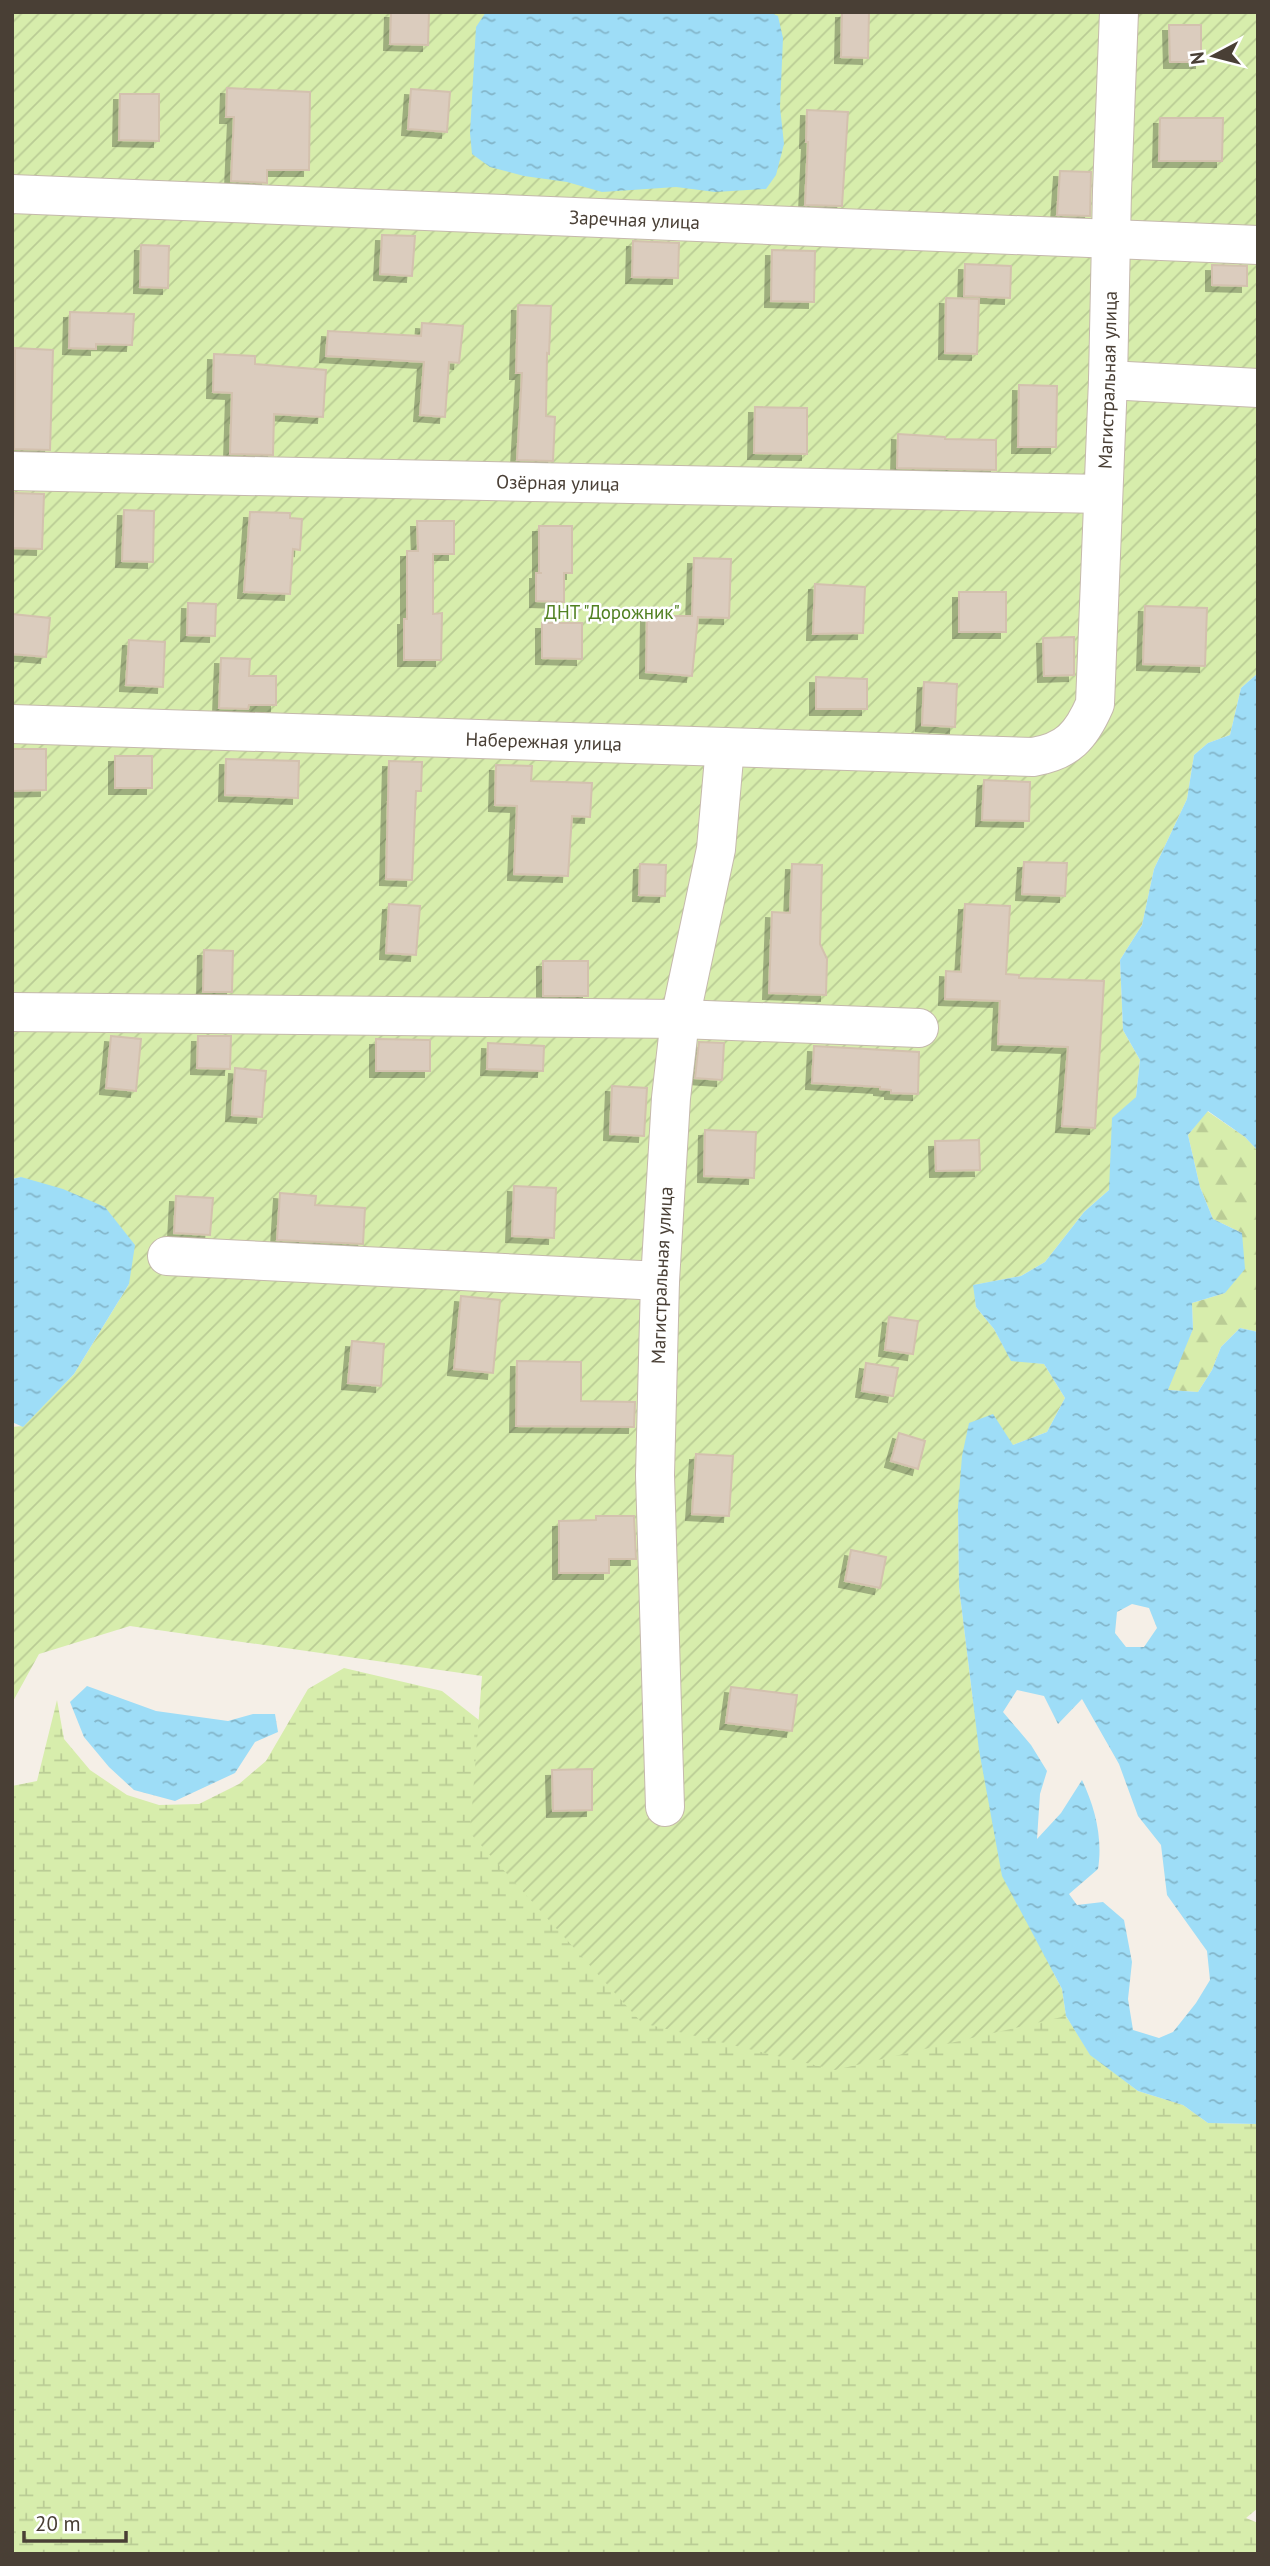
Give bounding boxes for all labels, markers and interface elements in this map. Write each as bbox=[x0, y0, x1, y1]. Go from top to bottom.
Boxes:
north arrow bbox=[1179, 21, 1249, 91]
text: N bbox=[1184, 50, 1210, 66]
street label: Заречная улица bbox=[568, 205, 701, 234]
street label: Магистральная улица bbox=[1092, 291, 1122, 469]
street label: Озёрная улица bbox=[496, 469, 620, 496]
park label: ДНТ "Дорожник" bbox=[544, 600, 680, 624]
street label: Набережная улица bbox=[465, 727, 622, 756]
street label: Магистральная улица bbox=[646, 1186, 678, 1364]
scale bar bbox=[24, 2500, 126, 2544]
text: 20 m bbox=[35, 2510, 81, 2537]

